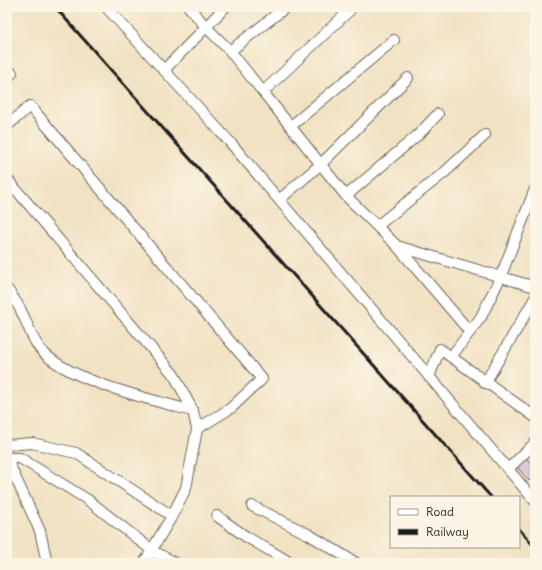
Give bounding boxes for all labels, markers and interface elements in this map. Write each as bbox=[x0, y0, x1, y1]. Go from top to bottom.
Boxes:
legend bbox=[390, 496, 520, 548]
text: Road bbox=[426, 504, 454, 519]
text: Railway bbox=[426, 524, 469, 539]

